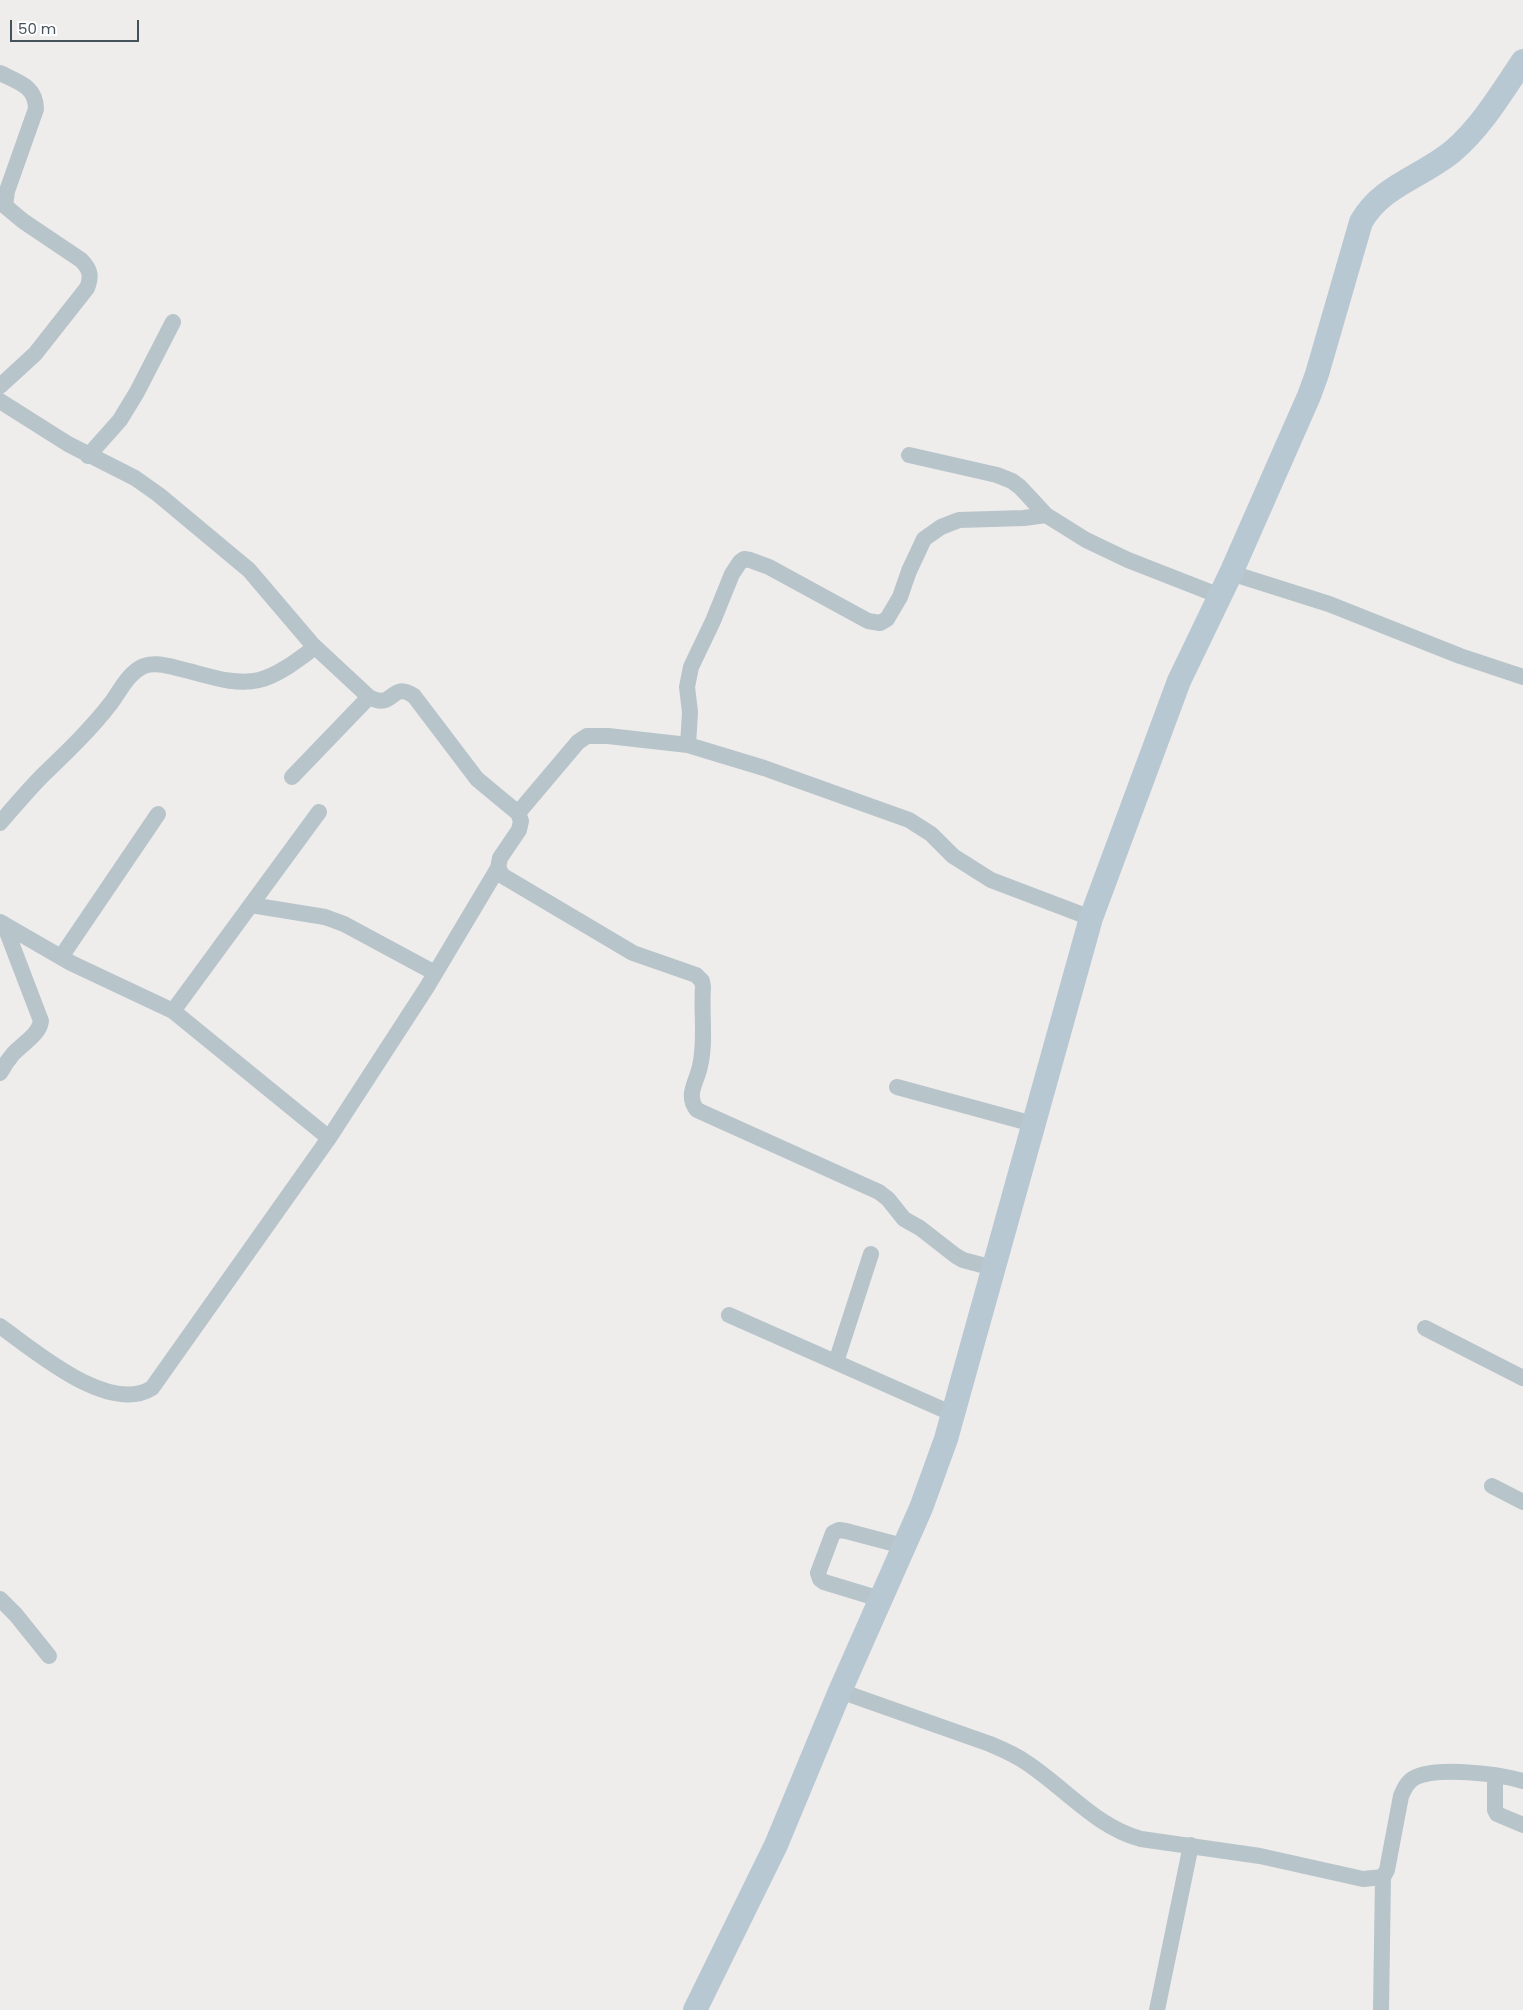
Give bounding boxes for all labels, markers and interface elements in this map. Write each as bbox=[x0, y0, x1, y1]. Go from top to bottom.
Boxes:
scale bar bbox=[12, 10, 141, 42]
text: 50 m bbox=[18, 18, 56, 39]

